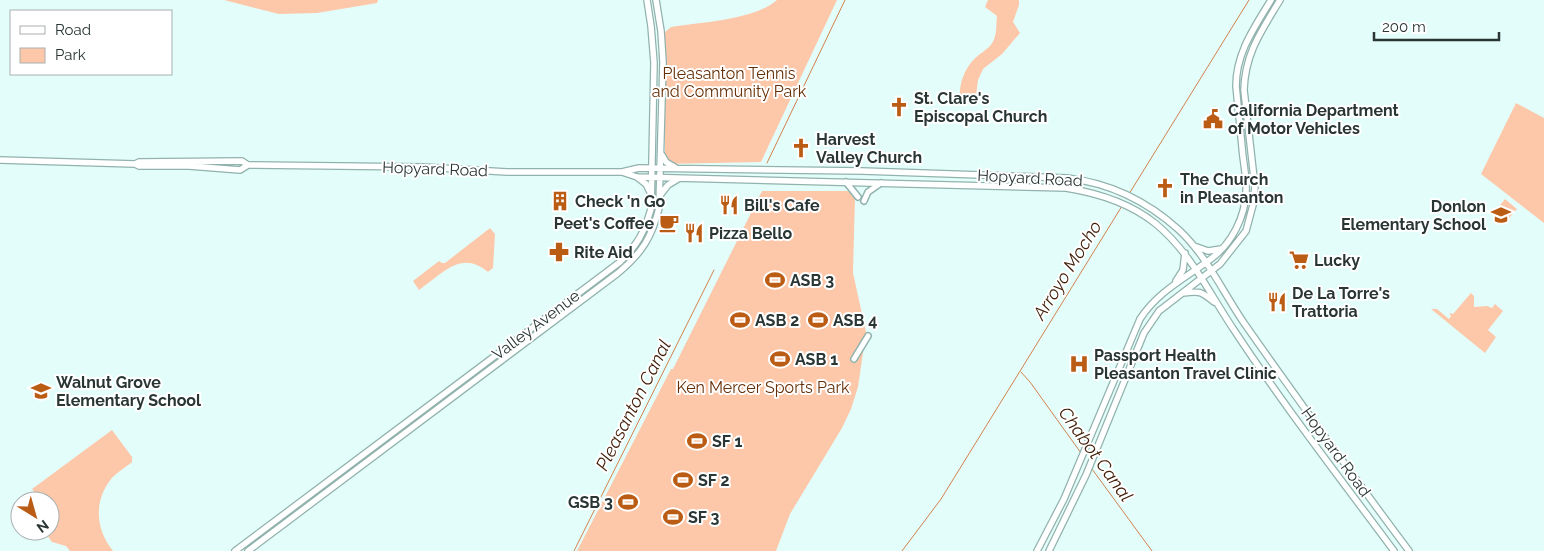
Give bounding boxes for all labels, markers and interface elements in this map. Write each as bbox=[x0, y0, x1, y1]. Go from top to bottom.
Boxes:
legend bbox=[10, 10, 172, 75]
scale bar bbox=[1374, 10, 1499, 42]
text: 200 m bbox=[1382, 18, 1426, 36]
text: Road bbox=[55, 21, 91, 39]
text: Park bbox=[55, 46, 86, 64]
park label: Pleasanton Tennis and Community Park bbox=[652, 64, 807, 101]
place label: St. Clare's Episcopal Church bbox=[914, 89, 1047, 126]
church icon: St. Clare's Episcopal Church bbox=[888, 96, 910, 118]
place label: California Department of Motor Vehicles bbox=[1228, 101, 1399, 138]
public building icon: California Department of Motor Vehicles bbox=[1202, 108, 1224, 130]
place label: Harvest Valley Church bbox=[816, 130, 922, 167]
church icon: Harvest Valley Church bbox=[790, 137, 812, 159]
street label: Hopyard Road bbox=[382, 158, 488, 180]
street label: Hopyard Road bbox=[977, 166, 1083, 190]
place label: The Church in Pleasanton bbox=[1180, 170, 1284, 207]
church icon: The Church in Pleasanton bbox=[1154, 177, 1176, 199]
building icon: Check 'n Go bbox=[549, 190, 571, 212]
place label: Check 'n Go bbox=[575, 192, 666, 211]
restaurant icon: Bill's Cafe bbox=[718, 194, 740, 216]
place label: Bill's Cafe bbox=[744, 196, 820, 215]
place label: Donlon Elementary School bbox=[1341, 197, 1487, 234]
school or university icon: Donlon Elementary School bbox=[1490, 204, 1512, 226]
cafe icon: Peet's Coffee bbox=[658, 212, 680, 234]
place label: Peet's Coffee bbox=[554, 214, 654, 233]
water label: Arroyo Mocho bbox=[1028, 217, 1106, 324]
restaurant icon: Pizza Bello bbox=[683, 222, 705, 244]
place label: Pizza Bello bbox=[709, 224, 792, 243]
pharmacy icon: Rite Aid bbox=[548, 241, 570, 263]
place label: Rite Aid bbox=[574, 243, 633, 262]
supermarket icon: Lucky bbox=[1288, 249, 1310, 271]
place label: Lucky bbox=[1314, 251, 1360, 270]
sports icon: ASB 3 bbox=[764, 269, 786, 291]
place label: ASB 3 bbox=[790, 271, 834, 290]
place label: De La Torre's Trattoria bbox=[1292, 284, 1390, 321]
street label: Valley Avenue bbox=[489, 286, 583, 364]
restaurant icon: De La Torre's Trattoria bbox=[1266, 291, 1288, 313]
sports icon: ASB 2 bbox=[729, 309, 751, 331]
sports icon: ASB 4 bbox=[807, 309, 829, 331]
place label: ASB 2 bbox=[755, 311, 799, 330]
place label: ASB 4 bbox=[833, 311, 877, 330]
water label: Pleasanton Canal bbox=[591, 336, 675, 474]
place label: Passport Health Pleasanton Travel Clinic bbox=[1094, 346, 1277, 383]
sports icon: ASB 1 bbox=[769, 348, 791, 370]
place label: ASB 1 bbox=[795, 350, 838, 369]
hospital icon: Passport Health Pleasanton Travel Clinic bbox=[1068, 353, 1090, 375]
place label: Walnut Grove Elementary School bbox=[56, 373, 202, 410]
park label: Ken Mercer Sports Park bbox=[676, 378, 850, 397]
school or university icon: Walnut Grove Elementary School bbox=[30, 380, 52, 402]
water label: Chabot Canal bbox=[1055, 403, 1138, 506]
street label: Hopyard Road bbox=[1297, 404, 1375, 500]
sports icon: SF 1 bbox=[686, 430, 708, 452]
place label: SF 1 bbox=[712, 432, 742, 451]
sports icon: SF 2 bbox=[672, 469, 694, 491]
place label: SF 2 bbox=[698, 471, 729, 490]
north arrow bbox=[10, 491, 60, 541]
sports icon: GSB 3 bbox=[617, 491, 639, 513]
place label: GSB 3 bbox=[568, 493, 613, 512]
sports icon: SF 3 bbox=[662, 506, 684, 528]
place label: SF 3 bbox=[688, 508, 719, 527]
text: N bbox=[34, 517, 52, 536]

